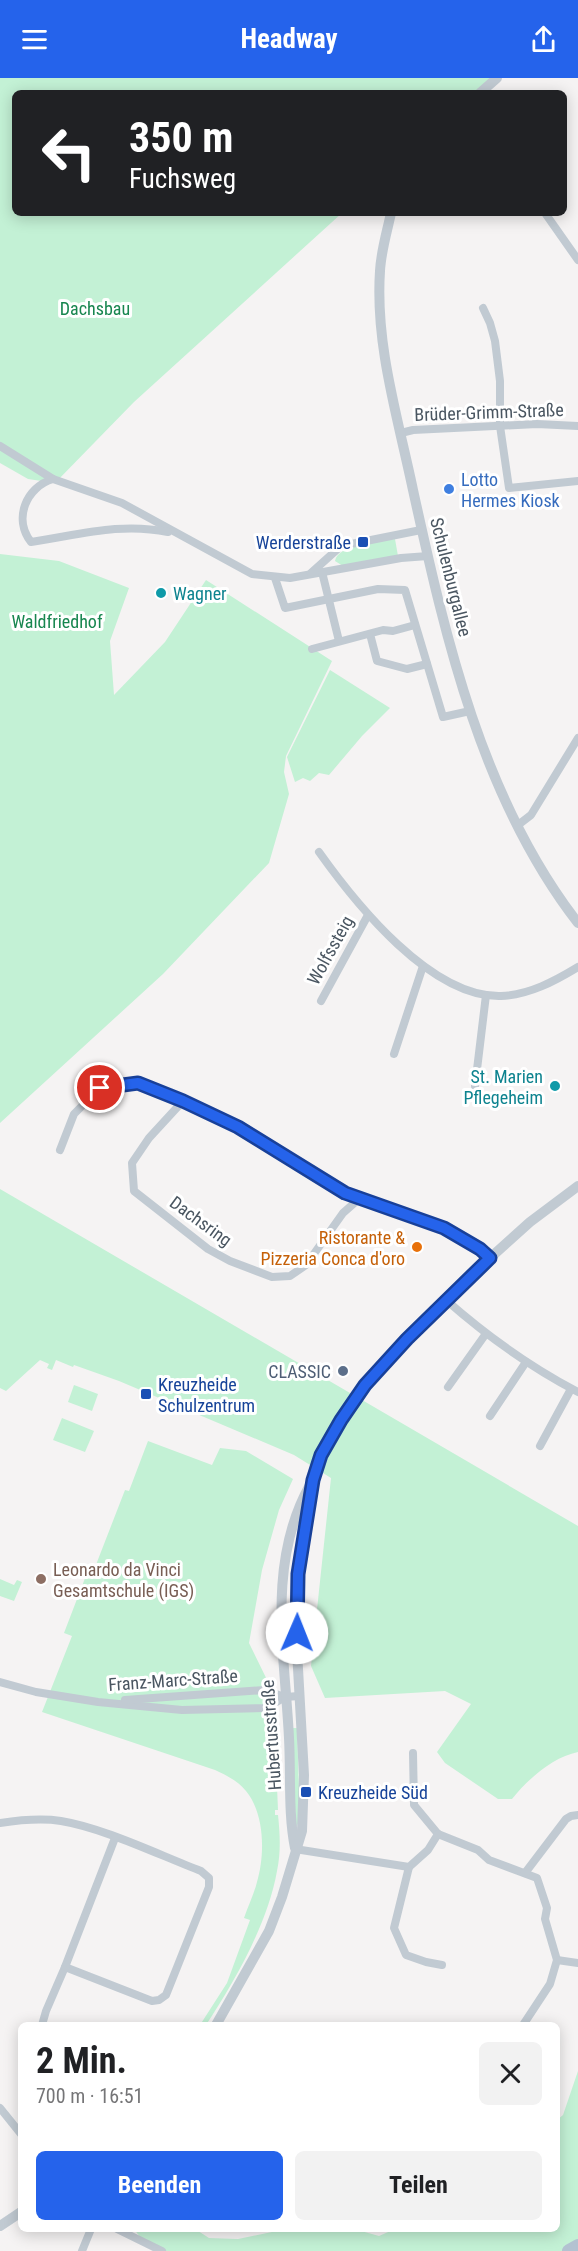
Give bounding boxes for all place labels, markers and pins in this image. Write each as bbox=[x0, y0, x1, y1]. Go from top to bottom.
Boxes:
place label: Lotto Hermes Kiosk bbox=[461, 469, 560, 511]
marker: Lotto Hermes Kiosk bbox=[442, 482, 456, 496]
place label: Werderstraße bbox=[256, 532, 351, 553]
marker: Werderstraße bbox=[356, 535, 370, 549]
place label: Wagner bbox=[173, 583, 227, 604]
marker: Wagner bbox=[154, 586, 168, 600]
pin bbox=[74, 1062, 125, 1113]
place label: St. Marien Pflegeheim bbox=[463, 1066, 543, 1108]
marker: St. Marien Pflegeheim bbox=[548, 1079, 562, 1093]
place label: Ristorante & Pizzeria Conca d'oro bbox=[260, 1227, 405, 1269]
marker: Ristorante & Pizzeria Conca d'oro bbox=[410, 1240, 424, 1254]
place label: CLASSIC bbox=[268, 1361, 331, 1382]
marker: CLASSIC bbox=[336, 1364, 350, 1378]
place label: Kreuzheide Schulzentrum bbox=[158, 1374, 255, 1416]
marker: Kreuzheide Schulzentrum bbox=[139, 1387, 153, 1401]
place label: Leonardo da Vinci Gesamtschule (IGS) bbox=[53, 1559, 194, 1602]
marker: Leonardo da Vinci Gesamtschule (IGS) bbox=[34, 1572, 48, 1586]
place label: Kreuzheide Süd bbox=[318, 1782, 428, 1803]
marker: Kreuzheide Süd bbox=[299, 1785, 313, 1799]

